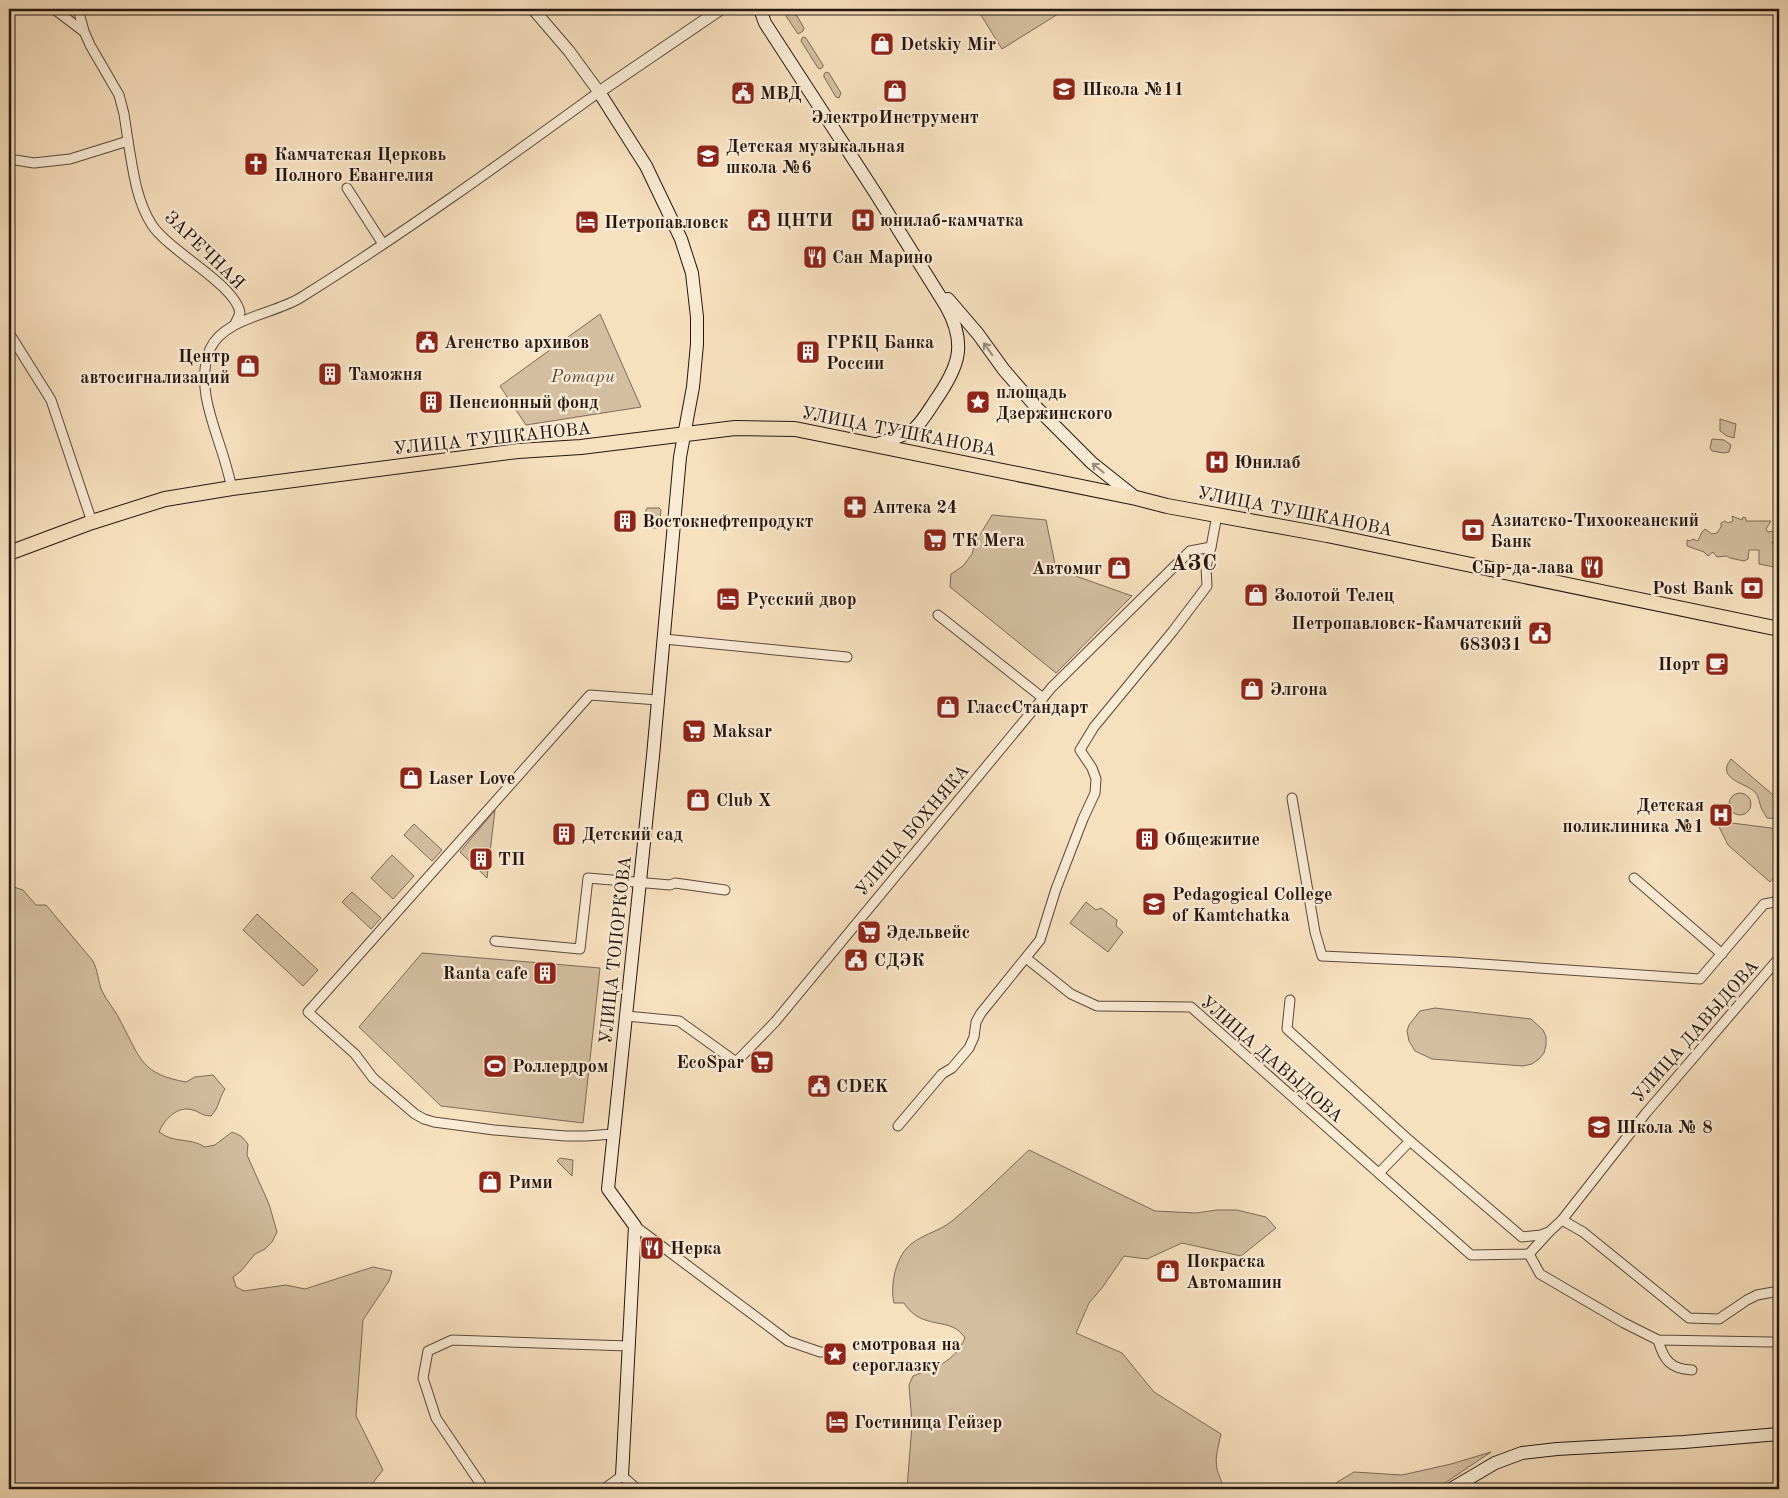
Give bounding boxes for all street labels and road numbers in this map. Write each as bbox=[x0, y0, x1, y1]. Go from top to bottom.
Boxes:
street label: ЗАРЕЧНАЯ bbox=[161, 208, 248, 293]
street label: УЛИЦА ТУШКАНОВА bbox=[800, 404, 998, 460]
street label: УЛИЦА ТУШКАНОВА bbox=[392, 420, 592, 458]
street label: УЛИЦА ТУШКАНОВА bbox=[1196, 484, 1394, 540]
street label: УЛИЦА БОХНЯКА bbox=[853, 761, 973, 900]
street label: УЛИЦА ТОПОРКОВА bbox=[597, 855, 635, 1045]
street label: УЛИЦА ДАВЫДОВА bbox=[1629, 957, 1762, 1106]
street label: УЛИЦА ДАВЫДОВА bbox=[1197, 993, 1346, 1126]

